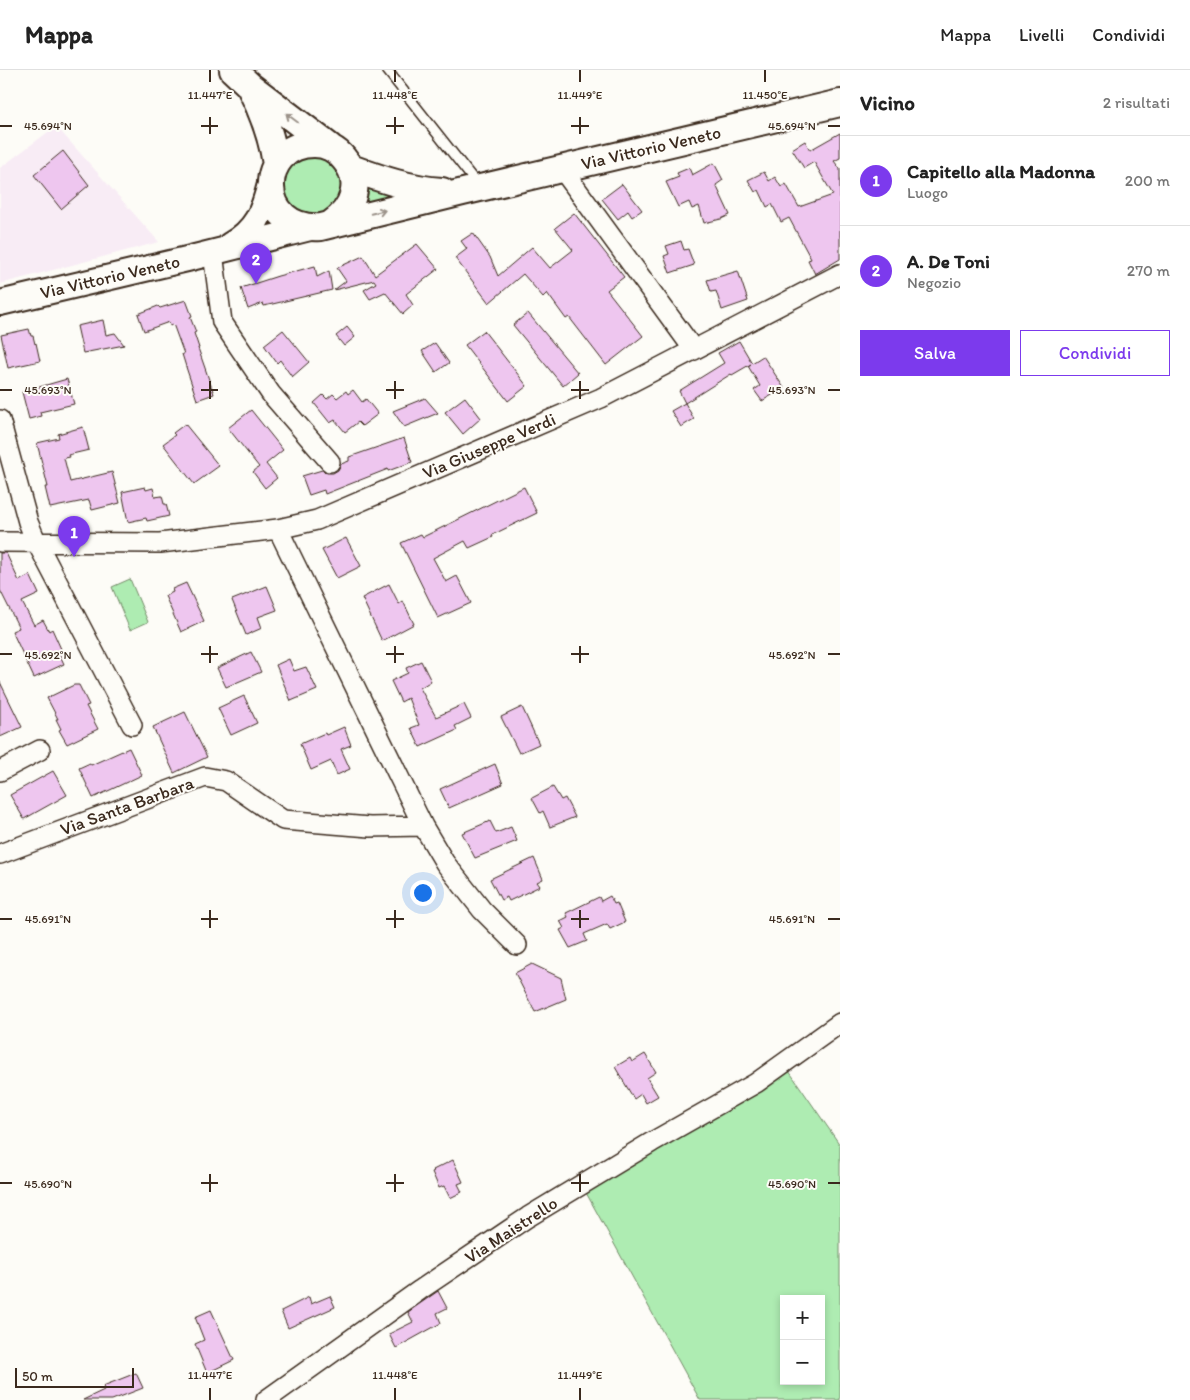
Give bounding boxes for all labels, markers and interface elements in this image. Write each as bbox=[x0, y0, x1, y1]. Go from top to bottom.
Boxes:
text: Mappa bbox=[25, 20, 93, 49]
text: Mappa bbox=[940, 24, 991, 46]
text: Livelli bbox=[1019, 24, 1064, 46]
text: Condividi bbox=[1092, 24, 1165, 46]
text: 11.447°E bbox=[188, 88, 233, 102]
text: 11.448°E bbox=[372, 88, 418, 102]
text: 11.449°E bbox=[558, 88, 603, 102]
text: 11.450°E bbox=[742, 88, 788, 102]
text: Vicino bbox=[860, 90, 915, 115]
text: 2 risultati bbox=[1103, 93, 1170, 112]
one-way arrow bbox=[286, 113, 299, 124]
text: 45.694°N bbox=[24, 119, 72, 133]
text: 45.694°N bbox=[768, 119, 816, 133]
street label: Via Vittorio Veneto bbox=[579, 121, 723, 175]
text: Capitello alla Madonna bbox=[907, 160, 1095, 183]
text: 1 bbox=[872, 171, 880, 190]
text: 200 m bbox=[1125, 171, 1170, 190]
text: Luogo bbox=[907, 183, 948, 202]
one-way arrow bbox=[370, 207, 386, 216]
pin: 2 bbox=[240, 243, 272, 284]
street label: Via Vittorio Veneto bbox=[38, 250, 182, 304]
text: A. De Toni bbox=[907, 250, 990, 273]
text: 2 bbox=[872, 261, 880, 280]
text: 270 m bbox=[1127, 261, 1170, 280]
text: Negozio bbox=[907, 273, 961, 292]
button: Salva bbox=[860, 330, 1010, 376]
button: Condividi bbox=[1020, 330, 1170, 376]
text: 45.693°N bbox=[24, 383, 72, 397]
text: 45.693°N bbox=[768, 383, 816, 397]
street label: Via Giuseppe Verdi bbox=[419, 408, 559, 484]
pin: 1 bbox=[58, 516, 90, 557]
text: 45.692°N bbox=[24, 648, 72, 662]
text: 45.692°N bbox=[768, 648, 816, 662]
street label: Via Santa Barbara bbox=[57, 771, 197, 840]
your location bbox=[410, 880, 436, 906]
text: 45.691°N bbox=[25, 912, 71, 926]
text: 45.691°N bbox=[769, 912, 815, 926]
text: 45.690°N bbox=[24, 1177, 72, 1191]
text: 45.690°N bbox=[768, 1177, 816, 1191]
street label: Via Maistrello bbox=[460, 1192, 562, 1268]
map controls bbox=[780, 1295, 825, 1385]
button: + bbox=[780, 1295, 825, 1340]
button: − bbox=[780, 1340, 825, 1385]
scale bar bbox=[15, 1365, 134, 1388]
text: 50 m bbox=[22, 1368, 53, 1385]
text: 11.447°E bbox=[188, 1368, 233, 1382]
text: 11.448°E bbox=[372, 1368, 418, 1382]
text: 11.449°E bbox=[558, 1368, 603, 1382]

